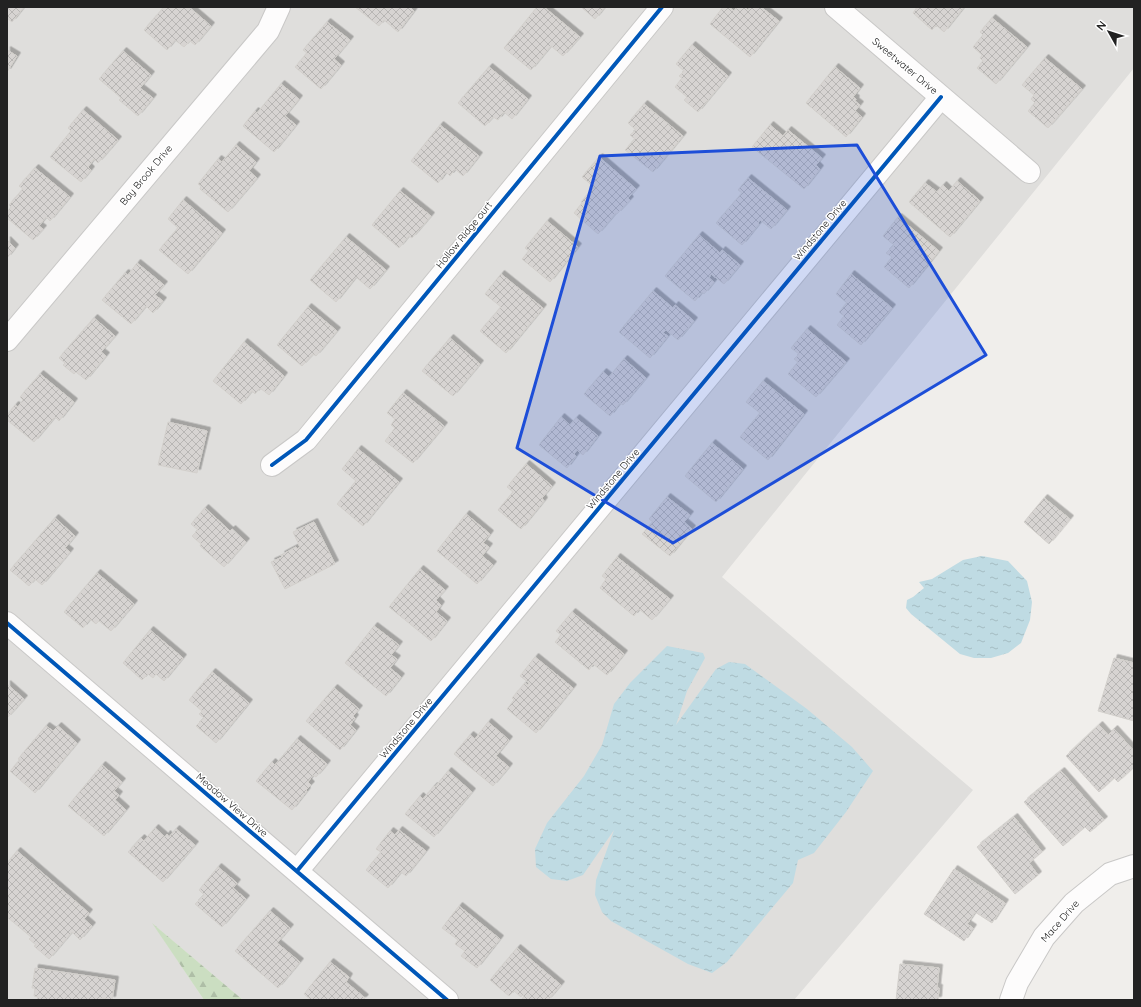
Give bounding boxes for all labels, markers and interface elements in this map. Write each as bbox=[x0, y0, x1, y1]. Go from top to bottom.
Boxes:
north arrow bbox=[1089, 12, 1129, 52]
text: N bbox=[1093, 18, 1109, 33]
street label: Sweetwater Drive bbox=[870, 35, 941, 97]
street label: Bay Brook Drive bbox=[117, 142, 175, 208]
street label: Windstone Drive bbox=[791, 196, 850, 263]
street label: Hollow Ridge ourt bbox=[433, 198, 495, 271]
street label: Windstone Drive bbox=[584, 445, 643, 512]
street label: Windstone Drive bbox=[377, 694, 436, 761]
street label: Meadow View Drive bbox=[193, 770, 271, 840]
street label: Mace Drive bbox=[1038, 897, 1082, 945]

